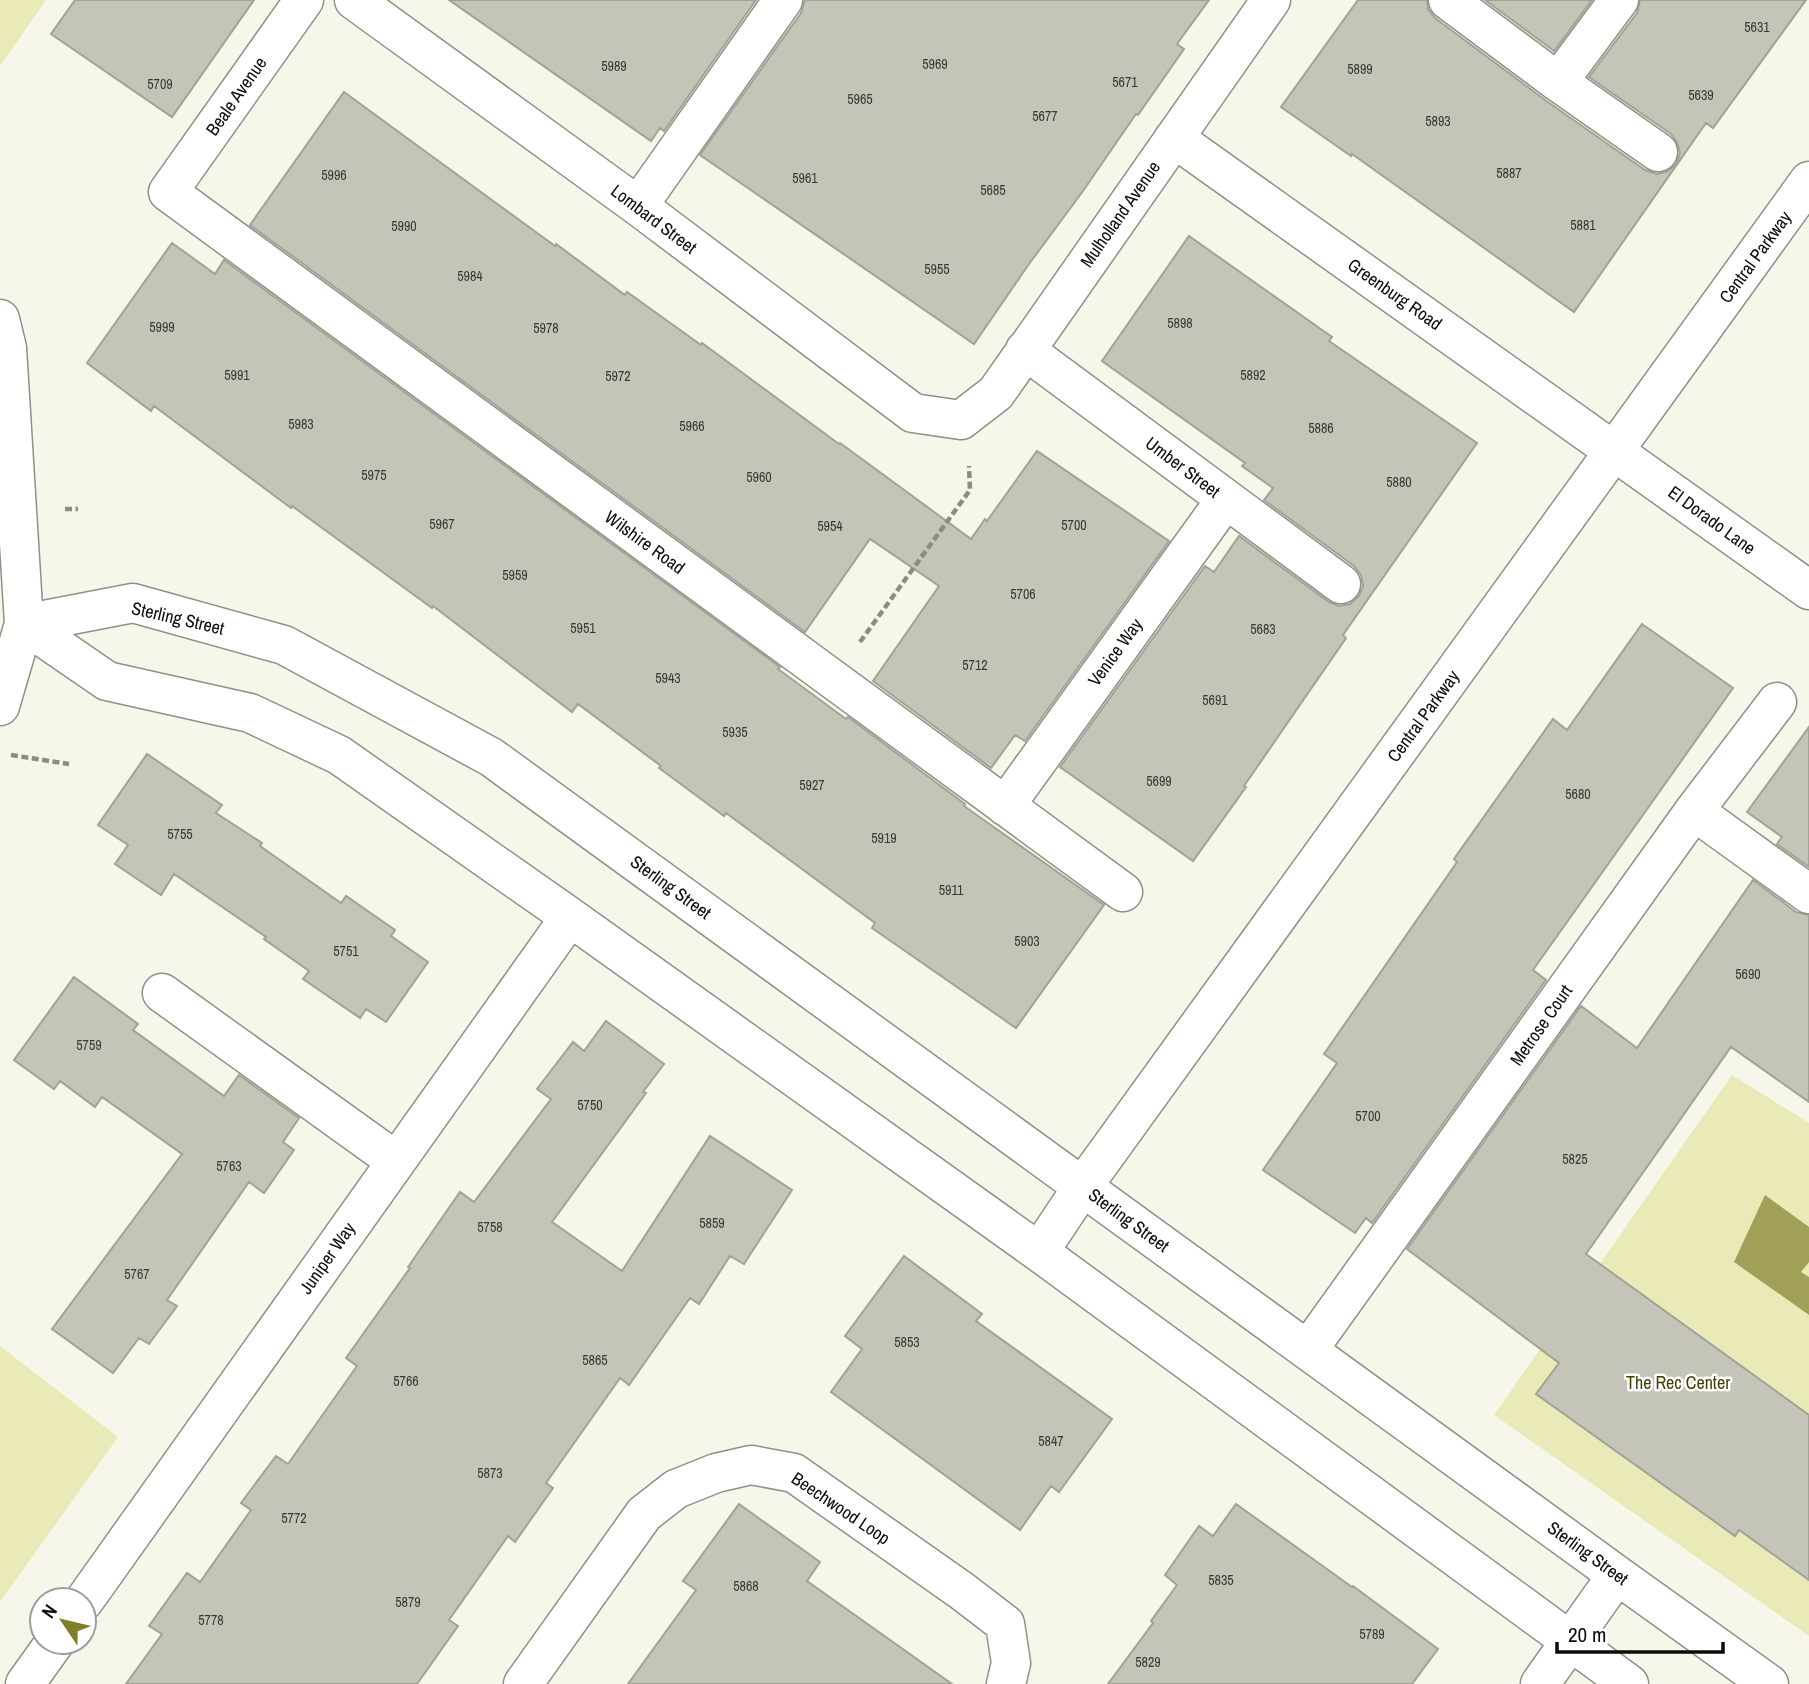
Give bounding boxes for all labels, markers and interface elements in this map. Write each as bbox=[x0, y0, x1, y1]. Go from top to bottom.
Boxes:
house number: 5631 bbox=[1744, 18, 1770, 36]
street label: Beale Avenue bbox=[200, 52, 272, 140]
house number: 5969 bbox=[922, 55, 948, 73]
house number: 5989 bbox=[601, 57, 627, 75]
house number: 5899 bbox=[1347, 60, 1373, 78]
house number: 5671 bbox=[1112, 73, 1138, 91]
house number: 5709 bbox=[147, 75, 173, 93]
house number: 5639 bbox=[1688, 86, 1714, 104]
house number: 5965 bbox=[847, 90, 873, 108]
house number: 5677 bbox=[1032, 107, 1058, 125]
house number: 5893 bbox=[1425, 112, 1451, 130]
street label: Mulholland Avenue bbox=[1074, 156, 1166, 272]
house number: 5887 bbox=[1496, 164, 1522, 182]
house number: 5996 bbox=[321, 166, 347, 184]
house number: 5961 bbox=[792, 169, 818, 187]
street label: Lombard Street bbox=[606, 178, 702, 260]
house number: 5685 bbox=[980, 181, 1006, 199]
street label: Central Parkway bbox=[1713, 205, 1797, 308]
house number: 5881 bbox=[1570, 216, 1596, 234]
house number: 5990 bbox=[391, 217, 417, 235]
street label: Greenburg Road bbox=[1343, 252, 1447, 336]
house number: 5955 bbox=[924, 260, 950, 278]
house number: 5984 bbox=[457, 267, 483, 285]
house number: 5898 bbox=[1167, 314, 1193, 332]
house number: 5999 bbox=[149, 318, 175, 336]
house number: 5978 bbox=[533, 319, 559, 337]
house number: 5991 bbox=[224, 366, 250, 384]
house number: 5892 bbox=[1240, 366, 1266, 384]
house number: 5972 bbox=[605, 367, 631, 385]
house number: 5983 bbox=[288, 415, 314, 433]
house number: 5966 bbox=[679, 417, 705, 435]
house number: 5886 bbox=[1308, 419, 1334, 437]
street label: Umber Street bbox=[1140, 431, 1226, 503]
house number: 5975 bbox=[361, 466, 387, 484]
house number: 5960 bbox=[746, 468, 772, 486]
house number: 5880 bbox=[1386, 473, 1412, 491]
street label: El Dorado Lane bbox=[1663, 480, 1761, 560]
street label: Wilshire Road bbox=[600, 504, 690, 580]
house number: 5967 bbox=[429, 515, 455, 533]
house number: 5700 bbox=[1061, 516, 1087, 534]
house number: 5954 bbox=[817, 517, 843, 535]
house number: 5959 bbox=[502, 566, 528, 584]
house number: 5706 bbox=[1010, 585, 1036, 603]
street label: Sterling Street bbox=[129, 595, 227, 641]
street label: Venice Way bbox=[1082, 613, 1148, 691]
house number: 5951 bbox=[570, 619, 596, 637]
house number: 5683 bbox=[1250, 620, 1276, 638]
house number: 5712 bbox=[962, 656, 988, 674]
street label: Central Parkway bbox=[1381, 664, 1465, 767]
house number: 5943 bbox=[655, 669, 681, 687]
house number: 5691 bbox=[1202, 691, 1228, 709]
house number: 5935 bbox=[722, 723, 748, 741]
house number: 5699 bbox=[1146, 772, 1172, 790]
house number: 5927 bbox=[799, 776, 825, 794]
house number: 5680 bbox=[1565, 785, 1591, 803]
house number: 5755 bbox=[167, 825, 193, 843]
house number: 5919 bbox=[871, 829, 897, 847]
street label: Sterling Street bbox=[625, 849, 717, 925]
house number: 5911 bbox=[939, 881, 964, 899]
house number: 5903 bbox=[1014, 932, 1040, 950]
house number: 5751 bbox=[333, 942, 359, 960]
house number: 5690 bbox=[1735, 965, 1761, 983]
street label: Metrose Court bbox=[1504, 980, 1578, 1070]
house number: 5759 bbox=[76, 1036, 102, 1054]
house number: 5750 bbox=[577, 1096, 603, 1114]
house number: 5700 bbox=[1355, 1107, 1381, 1125]
house number: 5825 bbox=[1562, 1150, 1588, 1168]
house number: 5763 bbox=[216, 1157, 242, 1175]
street label: Sterling Street bbox=[1083, 1182, 1175, 1258]
house number: 5859 bbox=[699, 1214, 725, 1232]
street label: Juniper Way bbox=[293, 1217, 361, 1299]
house number: 5758 bbox=[477, 1218, 503, 1236]
house number: 5767 bbox=[124, 1265, 150, 1283]
house number: 5853 bbox=[894, 1333, 920, 1351]
house number: 5865 bbox=[582, 1351, 608, 1369]
park label: The Rec Center bbox=[1626, 1370, 1730, 1395]
house number: 5766 bbox=[393, 1372, 419, 1390]
house number: 5847 bbox=[1038, 1432, 1064, 1450]
house number: 5873 bbox=[477, 1464, 503, 1482]
street label: Beechwood Loop bbox=[787, 1466, 895, 1550]
house number: 5772 bbox=[281, 1509, 307, 1527]
street label: Sterling Street bbox=[1542, 1515, 1634, 1591]
house number: 5835 bbox=[1208, 1571, 1234, 1589]
house number: 5868 bbox=[733, 1577, 759, 1595]
north arrow bbox=[28, 1586, 98, 1656]
house number: 5879 bbox=[395, 1593, 421, 1611]
text: N bbox=[35, 1599, 63, 1623]
scale bar bbox=[1557, 1610, 1723, 1654]
house number: 5778 bbox=[198, 1611, 224, 1629]
text: 20 m bbox=[1568, 1620, 1606, 1649]
house number: 5789 bbox=[1359, 1625, 1385, 1643]
house number: 5829 bbox=[1135, 1653, 1161, 1671]

